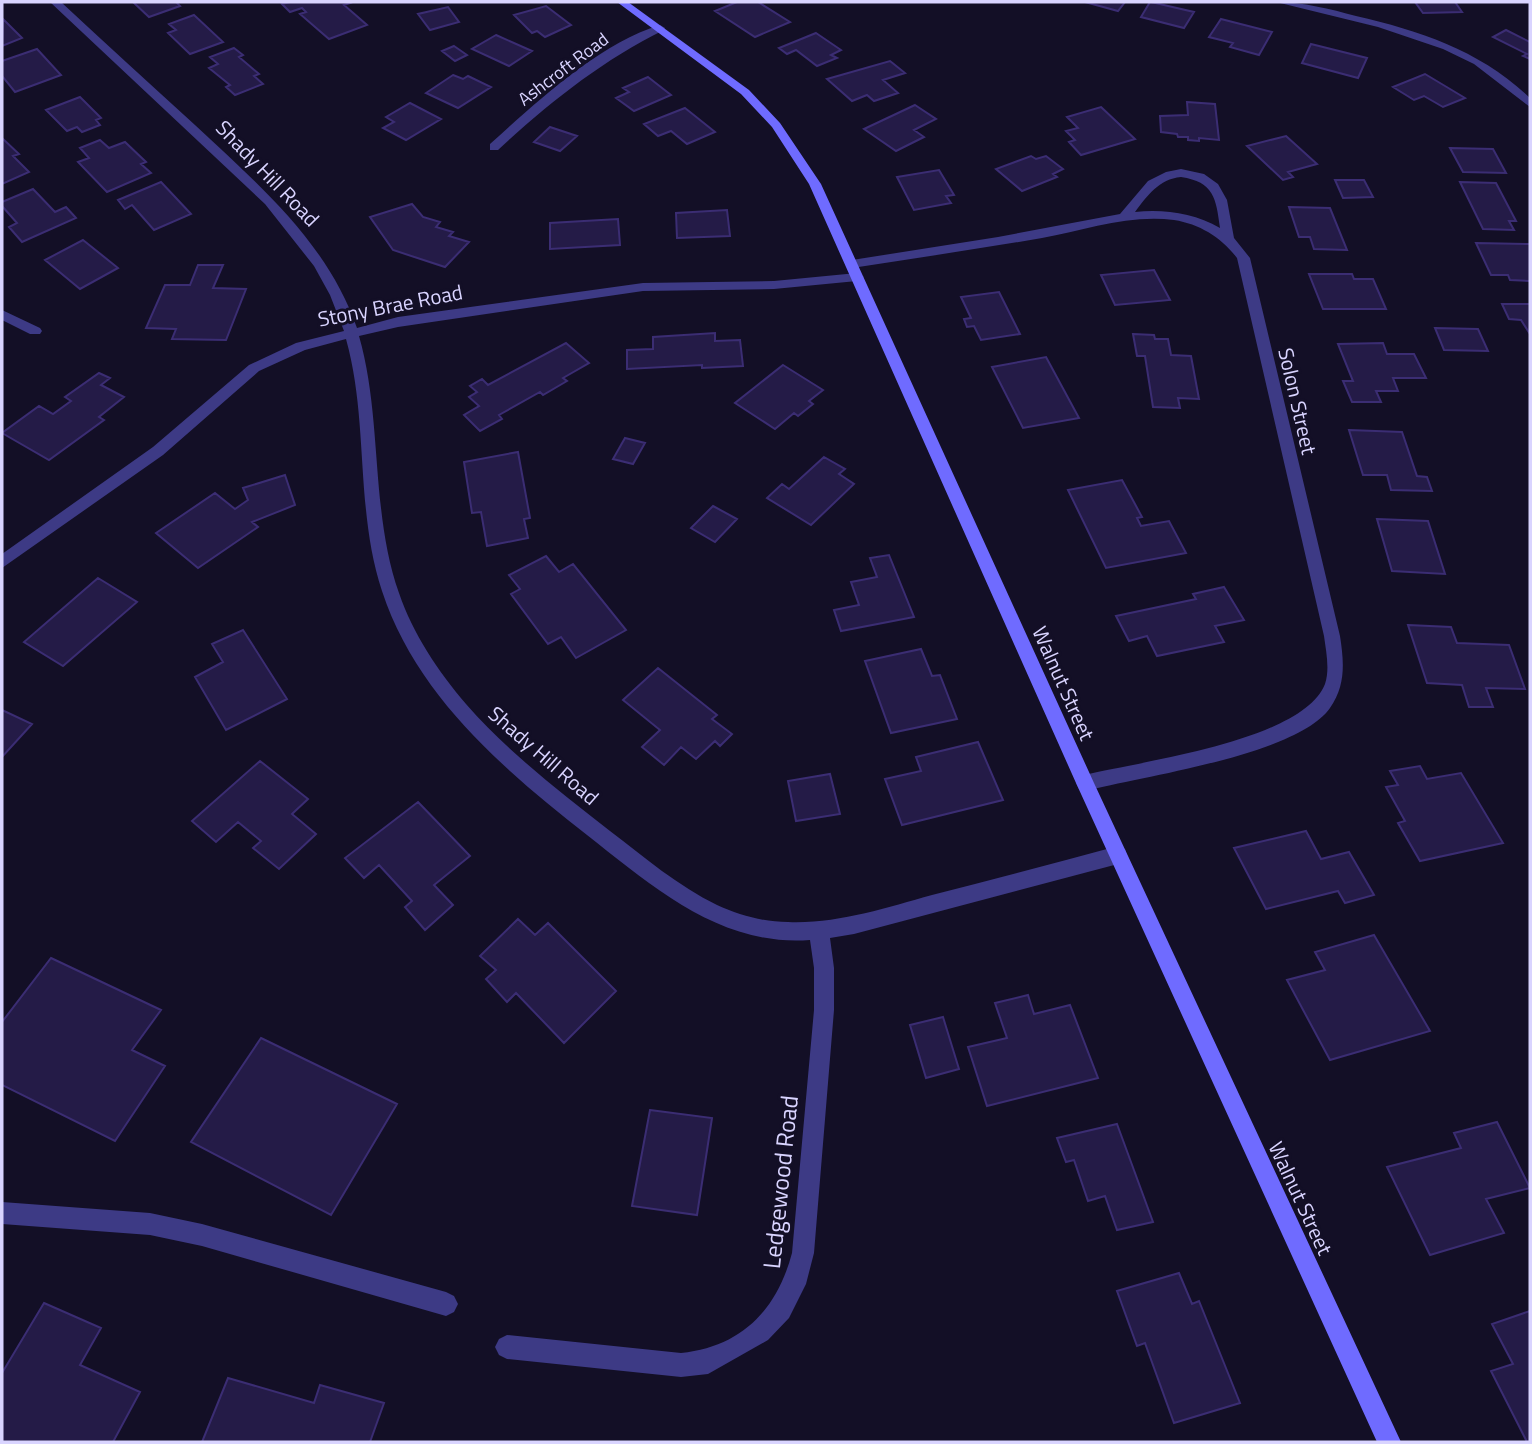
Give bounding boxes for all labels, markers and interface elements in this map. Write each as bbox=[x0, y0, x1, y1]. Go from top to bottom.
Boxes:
street label: Ashcroft Road bbox=[512, 26, 614, 112]
street label: Shady Hill Road bbox=[209, 112, 327, 234]
street label: Stony Brae Road bbox=[315, 275, 465, 335]
street label: Solon Street bbox=[1270, 345, 1326, 458]
street label: Walnut Street bbox=[1025, 621, 1104, 746]
street label: Shady Hill Road bbox=[482, 698, 606, 812]
street label: Ledgewood Road bbox=[753, 1094, 807, 1270]
street label: Walnut Street bbox=[1261, 1136, 1342, 1261]

